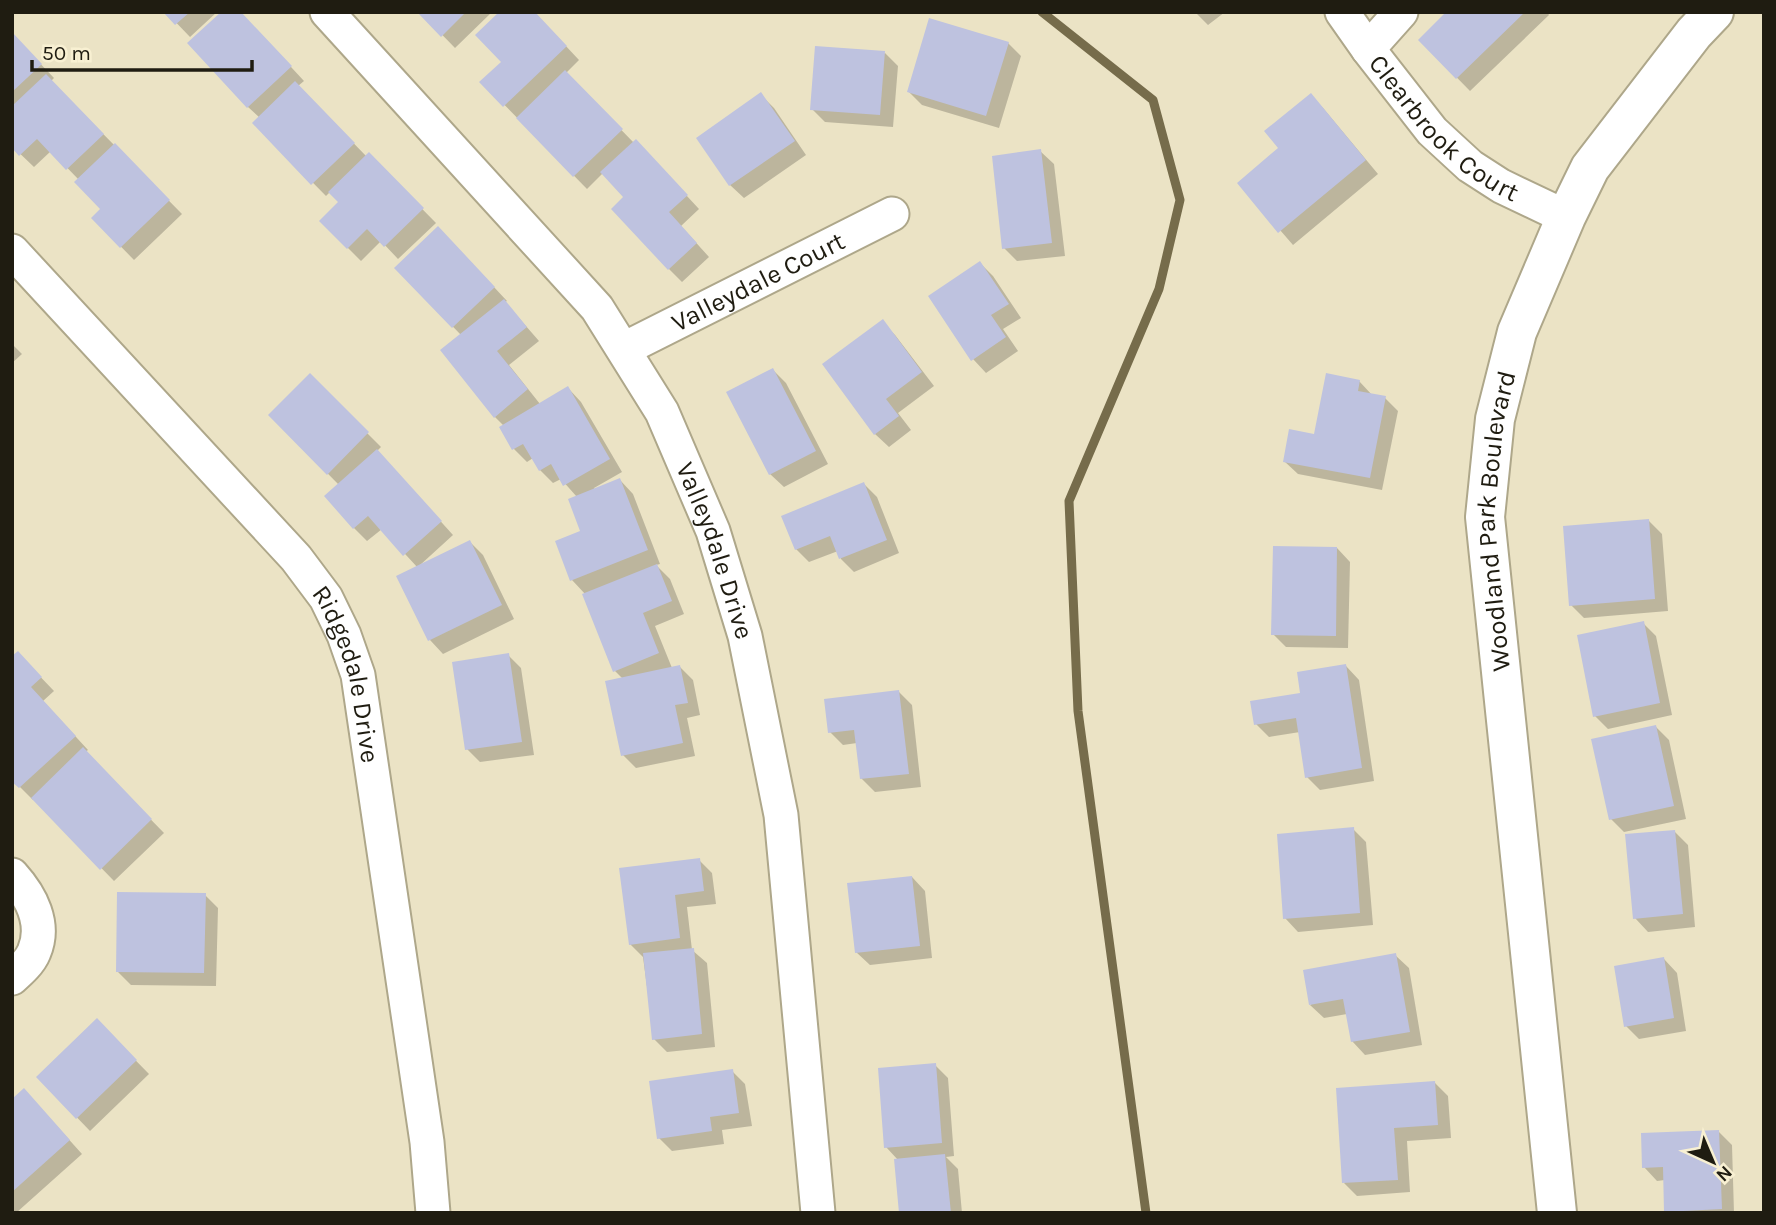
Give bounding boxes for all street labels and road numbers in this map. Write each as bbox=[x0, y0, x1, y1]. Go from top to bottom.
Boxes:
street label: Clearbrook Court bbox=[1362, 48, 1524, 208]
street label: Valleydale Court bbox=[666, 225, 850, 339]
street label: Woodland Park Boulevard bbox=[1470, 367, 1523, 673]
street label: Valleydale Drive bbox=[669, 458, 760, 643]
street label: Ridgedale Drive bbox=[306, 579, 386, 765]

